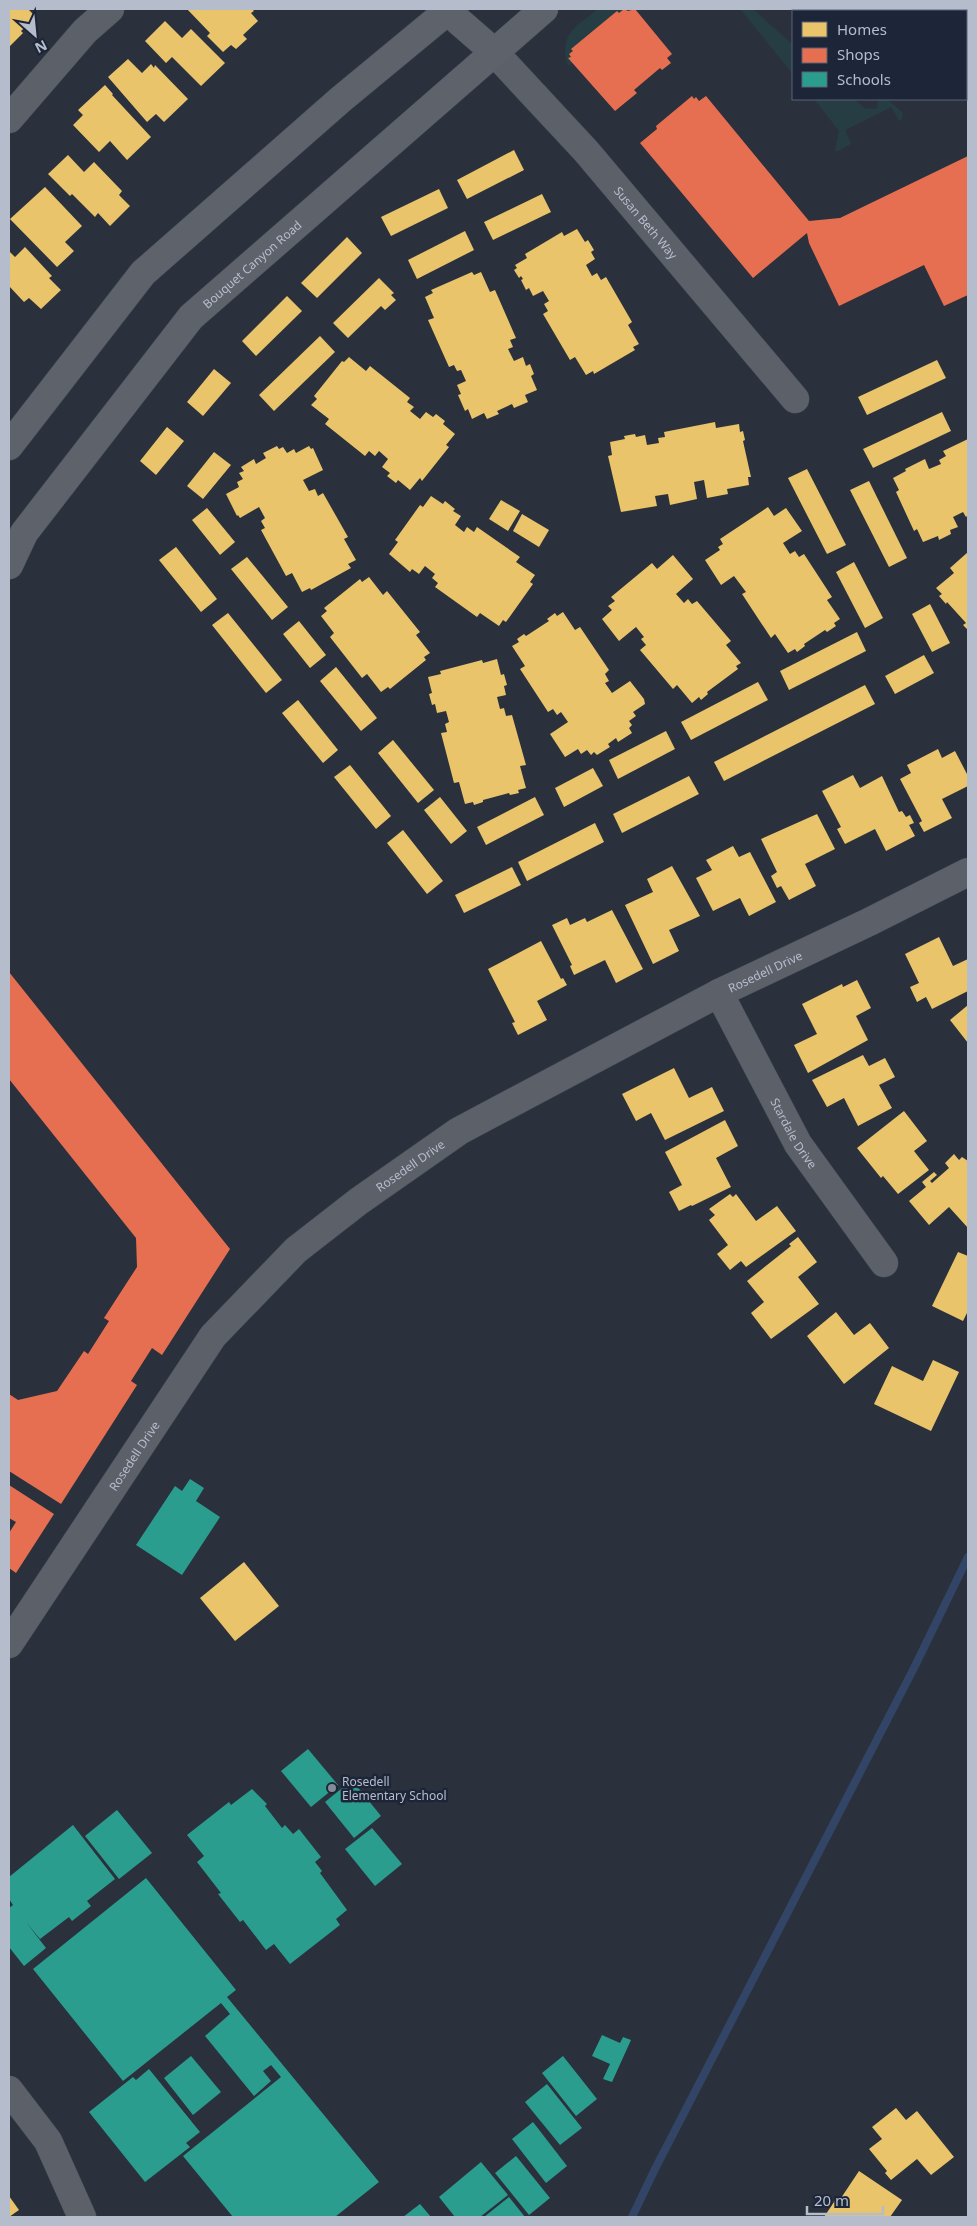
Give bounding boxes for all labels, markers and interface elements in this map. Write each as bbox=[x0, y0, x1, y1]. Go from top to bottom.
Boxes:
north arrow bbox=[10, 10, 60, 60]
legend bbox=[792, 10, 967, 100]
text: Homes bbox=[837, 19, 887, 39]
text: N bbox=[32, 36, 51, 58]
text: Shops bbox=[837, 44, 880, 64]
text: Schools bbox=[837, 69, 891, 89]
street label: Susan Beth Way bbox=[611, 182, 682, 263]
street label: Bouquet Canyon Road bbox=[199, 216, 305, 312]
street label: Rosedell Drive bbox=[725, 946, 805, 996]
street label: Stardale Drive bbox=[767, 1095, 822, 1172]
street label: Rosedell Drive bbox=[372, 1135, 448, 1195]
street label: Rosedell Drive bbox=[104, 1417, 163, 1494]
place label: Rosedell Elementary School bbox=[342, 1773, 447, 1804]
marker: Rosedell Elementary School bbox=[326, 1782, 338, 1794]
scale bar bbox=[807, 2184, 883, 2216]
text: 20 m bbox=[814, 2190, 849, 2210]

